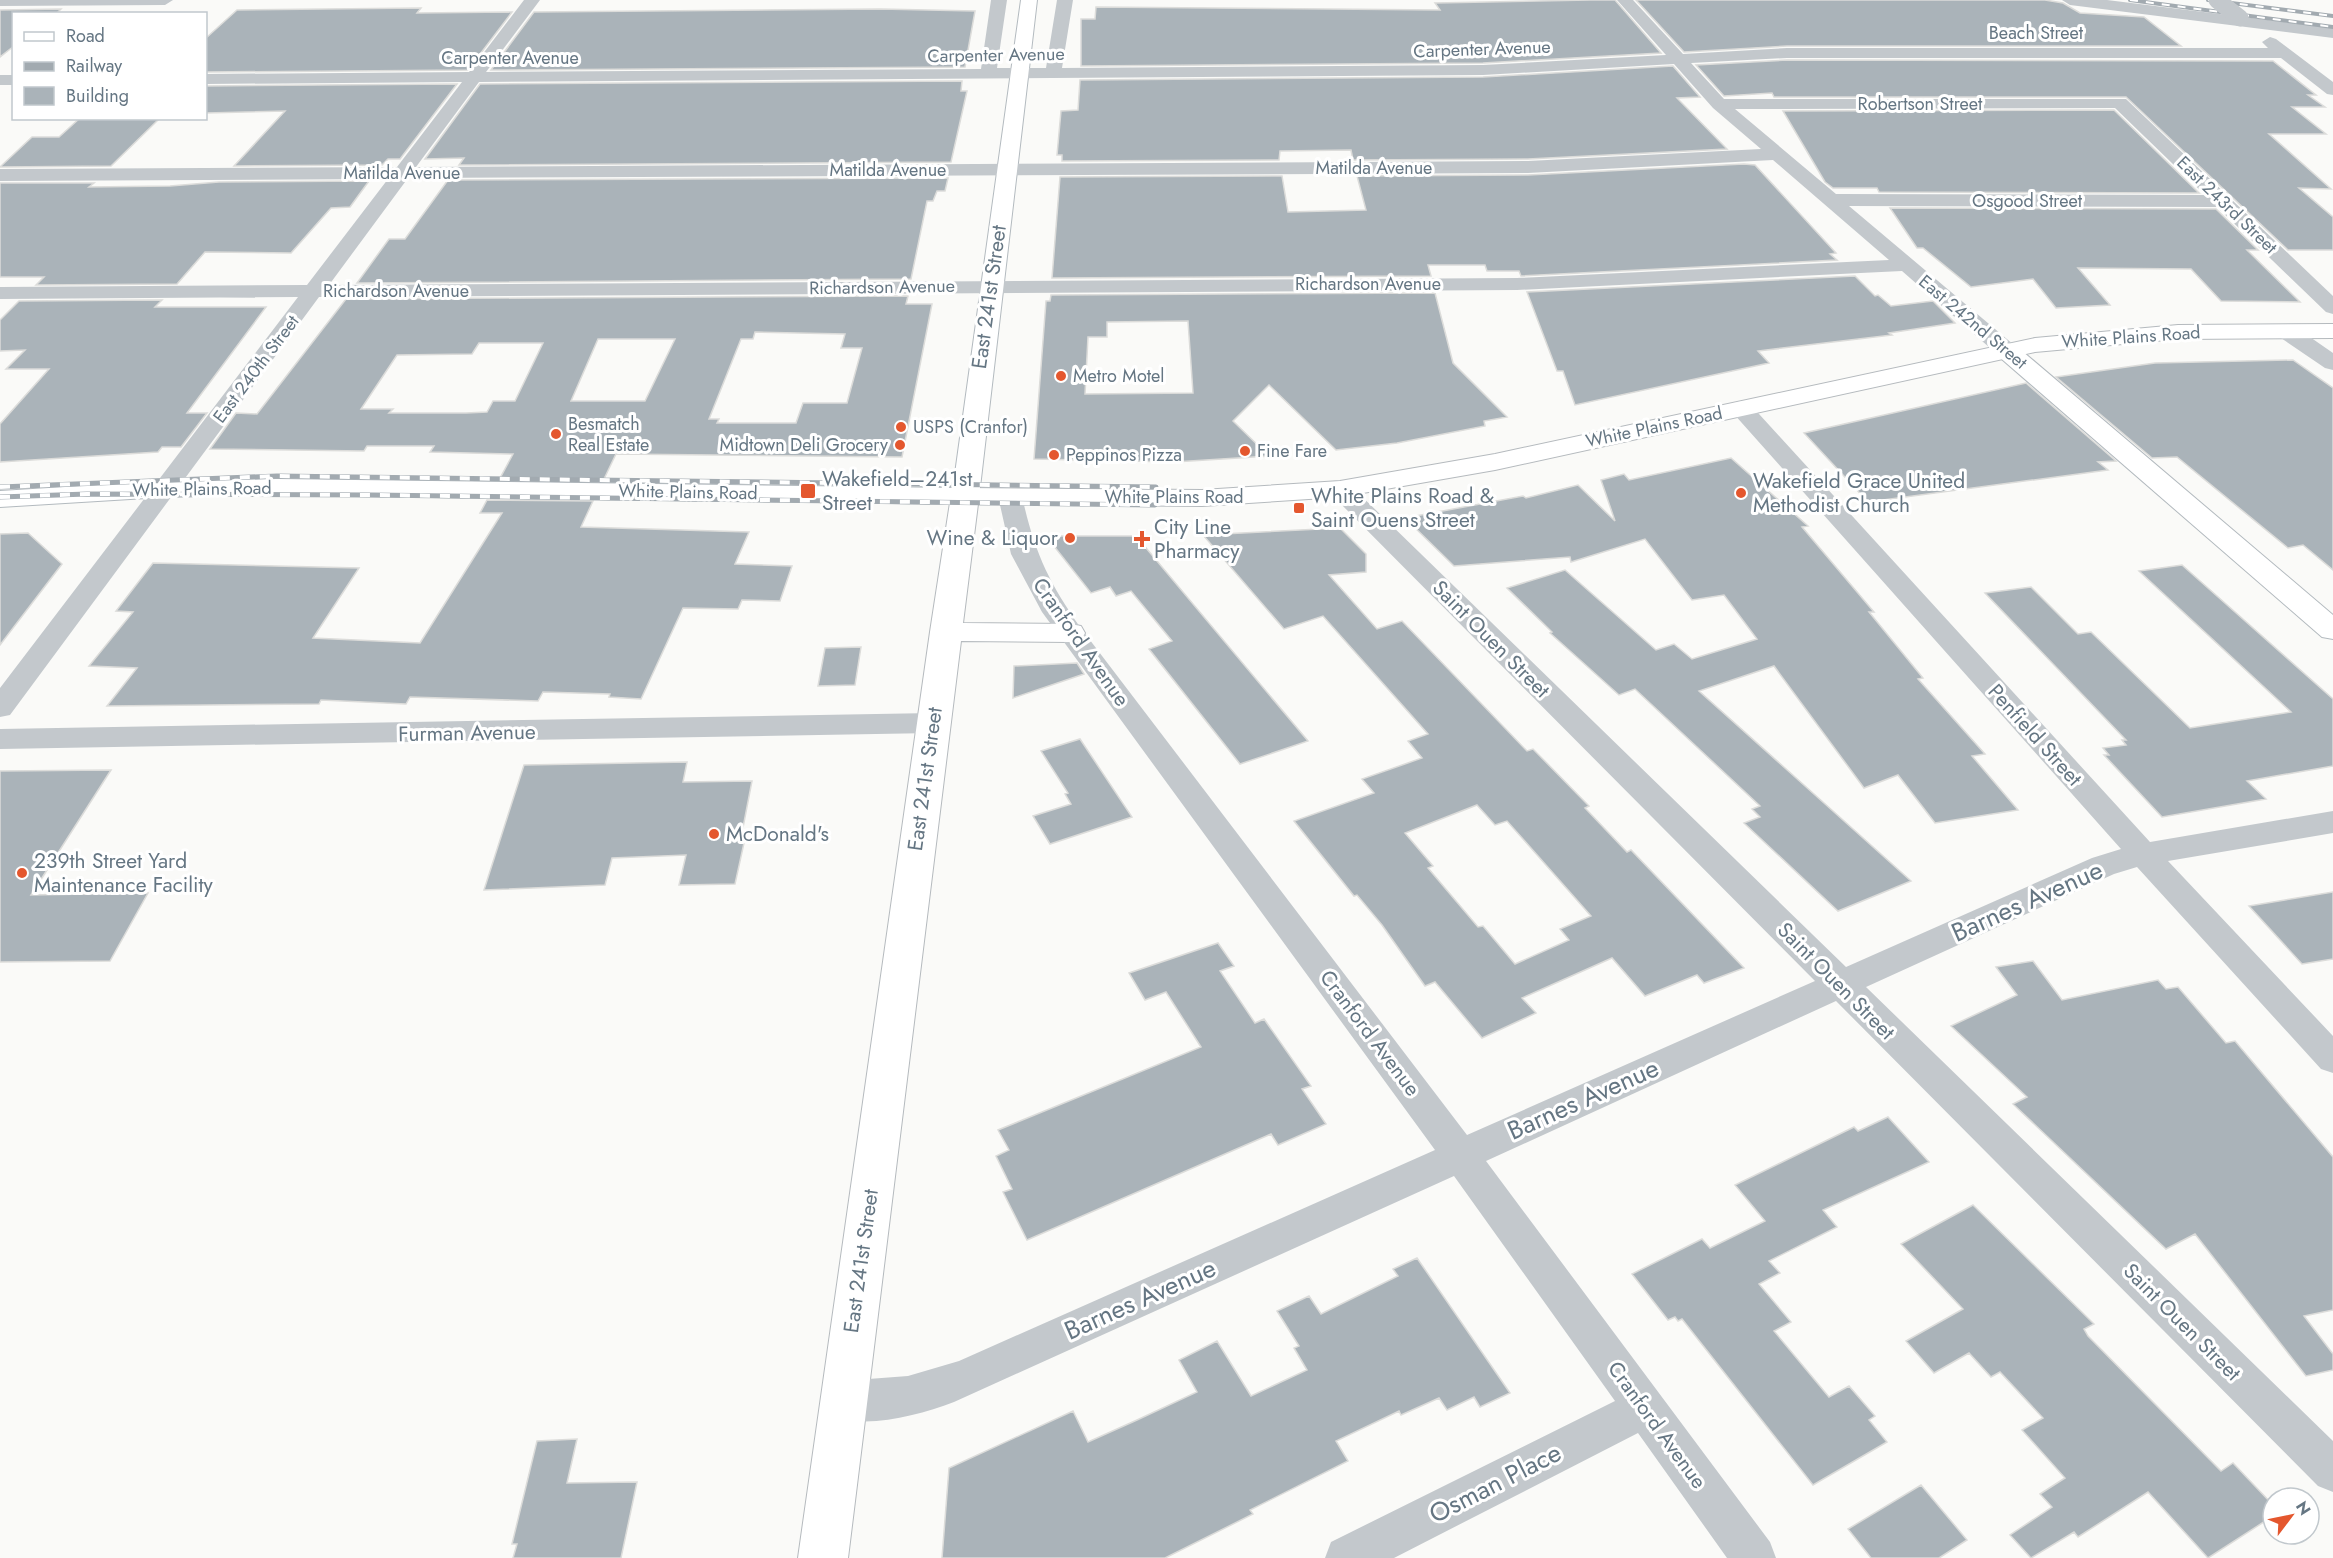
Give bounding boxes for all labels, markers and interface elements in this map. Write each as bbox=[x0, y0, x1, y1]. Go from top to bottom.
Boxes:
legend bbox=[12, 12, 207, 120]
street label: Beach Street bbox=[1989, 20, 2084, 46]
text: Road bbox=[66, 23, 105, 49]
street label: Carpenter Avenue bbox=[1413, 34, 1551, 64]
street label: Carpenter Avenue bbox=[927, 41, 1065, 69]
street label: Carpenter Avenue bbox=[441, 45, 579, 71]
text: Railway bbox=[66, 53, 122, 79]
text: Building bbox=[66, 83, 129, 109]
street label: Robertson Street bbox=[1858, 91, 1983, 117]
street label: East 243rd Street bbox=[2171, 150, 2284, 260]
street label: Matilda Avenue bbox=[1316, 155, 1432, 181]
street label: Matilda Avenue bbox=[830, 157, 946, 183]
street label: Matilda Avenue bbox=[344, 160, 460, 186]
street label: Osgood Street bbox=[1972, 188, 2083, 214]
street label: East 241st Street bbox=[964, 223, 1014, 371]
street label: East 242nd Street bbox=[1913, 269, 2033, 376]
street label: Richardson Avenue bbox=[1295, 271, 1441, 297]
street label: Richardson Avenue bbox=[809, 273, 955, 301]
street label: Richardson Avenue bbox=[323, 278, 469, 304]
street label: East 240th Street bbox=[207, 309, 306, 428]
street label: White Plains Road bbox=[2061, 319, 2201, 355]
place label: Metro Motel bbox=[1073, 363, 1164, 389]
marker: Metro Motel bbox=[1054, 369, 1068, 383]
street label: White Plains Road bbox=[1583, 400, 1725, 454]
place label: Besmatch Real Estate bbox=[568, 411, 649, 458]
place label: USPS (Cranfor) bbox=[913, 414, 1028, 440]
marker: USPS (Cranfor) bbox=[894, 420, 908, 434]
marker: Besmatch Real Estate bbox=[549, 427, 563, 441]
place label: Midtown Deli Grocery bbox=[720, 432, 888, 458]
marker: Midtown Deli Grocery bbox=[893, 438, 907, 452]
place label: Fine Fare bbox=[1257, 438, 1327, 464]
place label: Peppinos Pizza bbox=[1066, 442, 1182, 468]
marker: Fine Fare bbox=[1238, 444, 1252, 458]
marker: Peppinos Pizza bbox=[1047, 448, 1061, 462]
place label: Wakefield–241st Street bbox=[822, 464, 972, 518]
place label: Wakefield Grace United Methodist Church bbox=[1753, 466, 1965, 520]
street label: White Plains Road bbox=[132, 475, 272, 503]
street label: White Plains Road bbox=[618, 478, 758, 506]
place label: White Plains Road & Saint Ouens Street bbox=[1311, 481, 1494, 535]
marker: Wakefield–241st Street bbox=[799, 482, 817, 500]
street label: White Plains Road bbox=[1104, 484, 1244, 510]
marker: Wakefield Grace United Methodist Church bbox=[1734, 486, 1748, 500]
marker: White Plains Road & Saint Ouens Street bbox=[1292, 501, 1306, 515]
place label: City Line Pharmacy bbox=[1154, 512, 1240, 566]
place label: Wine & Liquor bbox=[927, 523, 1059, 553]
marker: Wine & Liquor bbox=[1063, 531, 1077, 545]
marker: City Line Pharmacy bbox=[1135, 532, 1149, 546]
street label: Cranford Avenue bbox=[1025, 572, 1137, 713]
street label: Saint Ouen Street bbox=[1425, 573, 1557, 705]
street label: Penfield Street bbox=[1981, 677, 2089, 793]
street label: East 241st Street bbox=[900, 705, 950, 853]
street label: Furman Avenue bbox=[398, 717, 536, 749]
place label: McDonald's bbox=[726, 819, 829, 849]
marker: McDonald's bbox=[707, 827, 721, 841]
place label: 239th Street Yard Maintenance Facility bbox=[34, 846, 214, 900]
street label: Barnes Avenue bbox=[1945, 851, 2109, 951]
marker: 239th Street Yard Maintenance Facility bbox=[15, 866, 29, 880]
street label: Saint Ouen Street bbox=[1770, 915, 1902, 1047]
street label: Cranford Avenue bbox=[1313, 964, 1428, 1102]
street label: Barnes Avenue bbox=[1501, 1049, 1665, 1149]
street label: East 241st Street bbox=[836, 1187, 886, 1335]
street label: Barnes Avenue bbox=[1058, 1249, 1222, 1349]
street label: Saint Ouen Street bbox=[2116, 1256, 2248, 1388]
street label: Cranford Avenue bbox=[1600, 1355, 1714, 1495]
street label: Osman Place bbox=[1422, 1433, 1568, 1533]
north arrow bbox=[2261, 1486, 2321, 1546]
text: N bbox=[2290, 1497, 2316, 1520]

